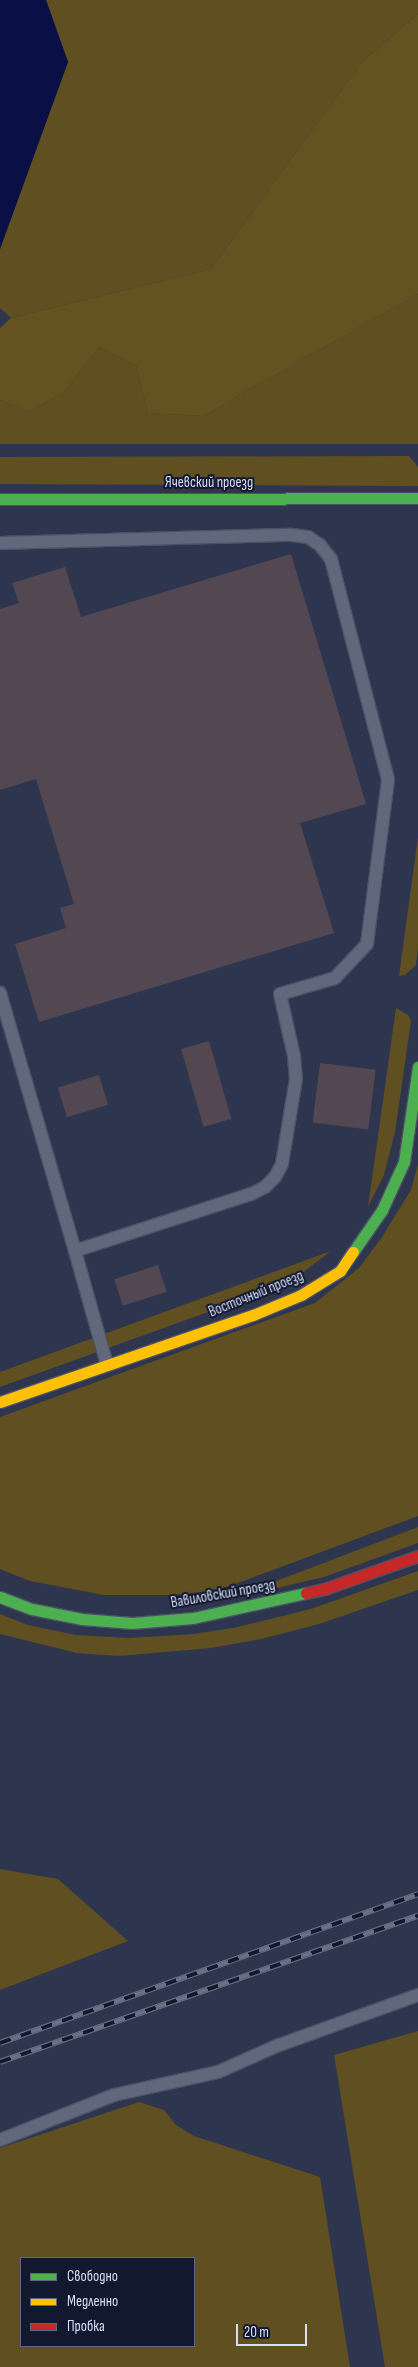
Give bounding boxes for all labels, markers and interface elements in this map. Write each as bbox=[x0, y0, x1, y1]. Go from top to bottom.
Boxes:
street label: Ячевский проезд bbox=[165, 474, 253, 492]
street label: Восточный проезд bbox=[206, 1267, 306, 1321]
street label: Вавиловский проезд bbox=[169, 1576, 277, 1612]
legend bbox=[20, 2257, 195, 2347]
text: Свободно bbox=[67, 2267, 118, 2286]
text: Медленно bbox=[67, 2292, 118, 2311]
scale bar bbox=[238, 2314, 309, 2346]
text: Пробка bbox=[67, 2317, 105, 2336]
text: 20 m bbox=[244, 2323, 269, 2342]

